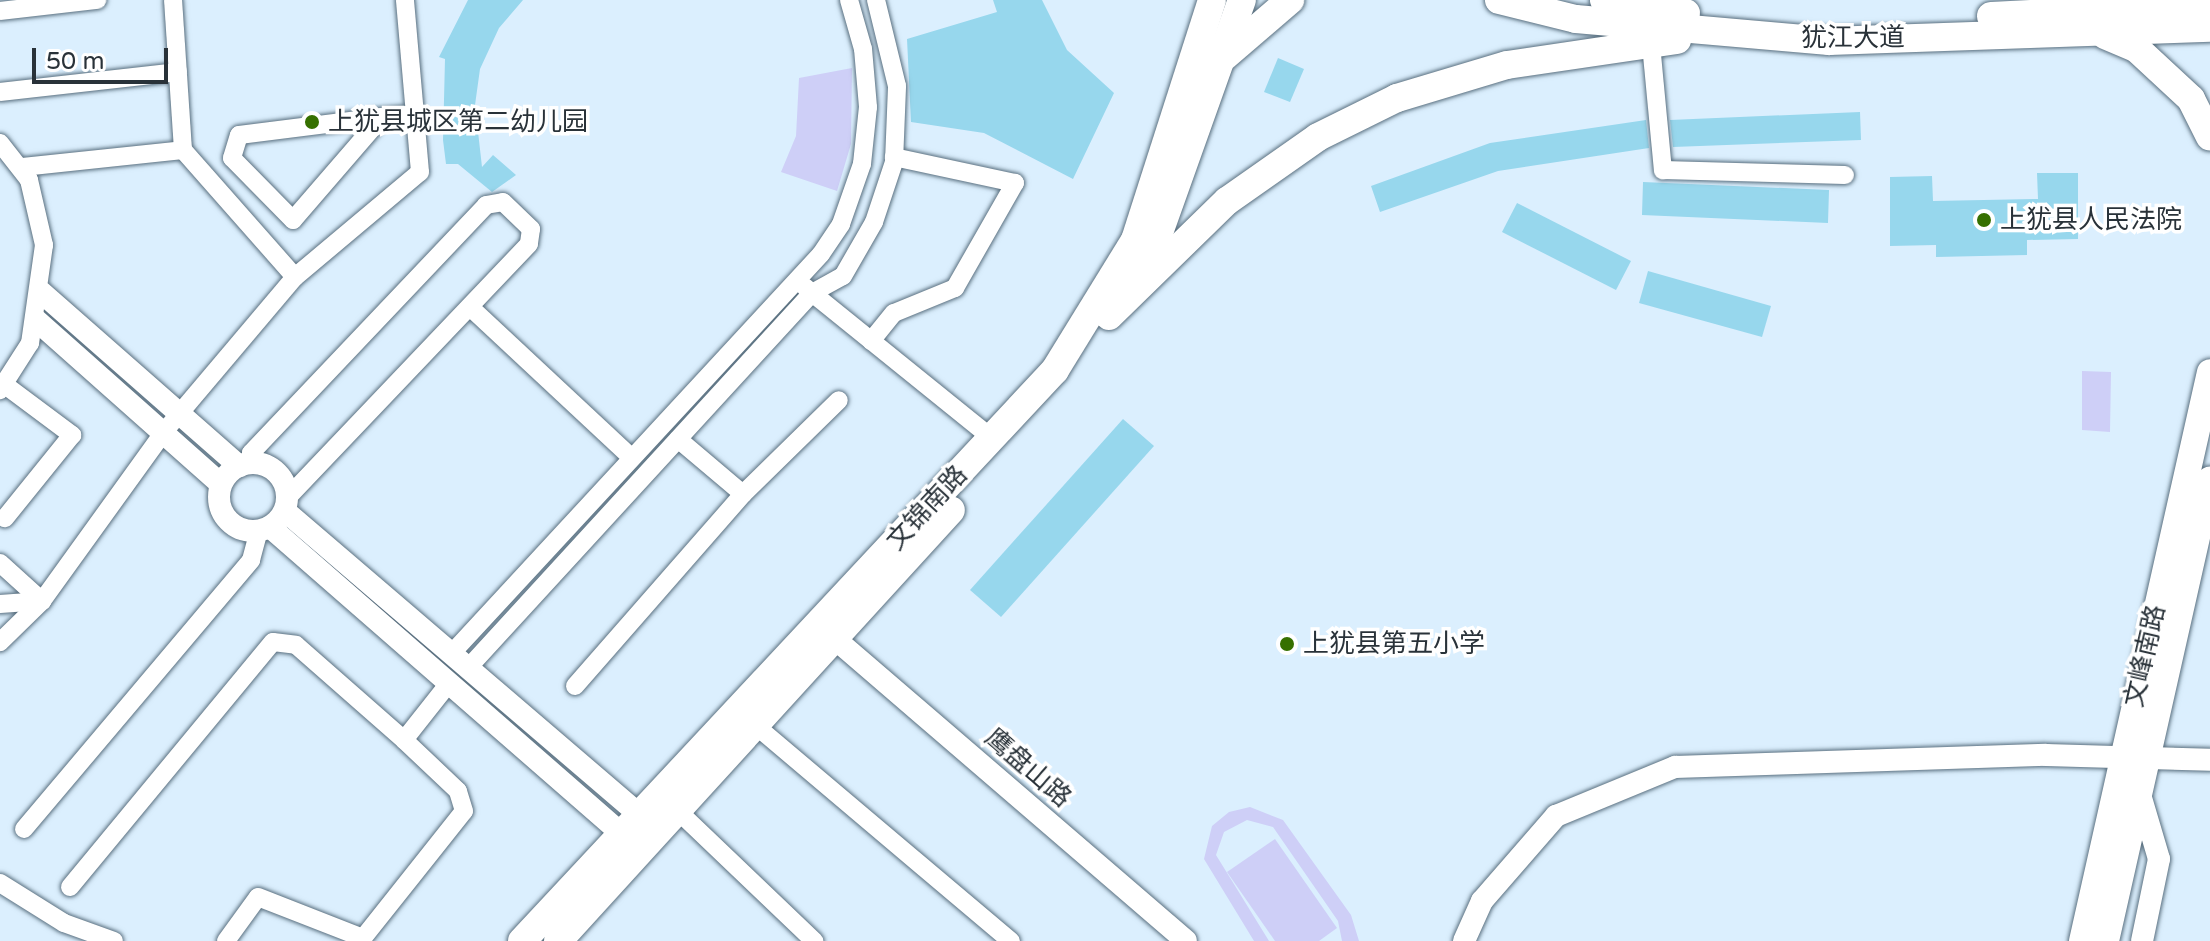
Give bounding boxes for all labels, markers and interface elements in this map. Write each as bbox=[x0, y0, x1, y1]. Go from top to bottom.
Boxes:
street label: 犹江大道 bbox=[1801, 22, 1905, 54]
scale bar bbox=[36, 32, 172, 82]
text: 50 m bbox=[46, 47, 104, 76]
place label: 上犹县城区第二幼儿园 bbox=[328, 106, 588, 138]
marker: 上犹县城区第二幼儿园 bbox=[303, 113, 321, 131]
place label: 上犹县人民法院 bbox=[2000, 204, 2182, 236]
marker: 上犹县人民法院 bbox=[1975, 211, 1993, 229]
street label: 文锦南路 bbox=[880, 459, 974, 557]
street label: 文峰南路 bbox=[2118, 602, 2172, 710]
place label: 上犹县第五小学 bbox=[1303, 628, 1485, 660]
marker: 上犹县第五小学 bbox=[1278, 635, 1296, 653]
street label: 鹰盘山路 bbox=[979, 722, 1077, 814]

